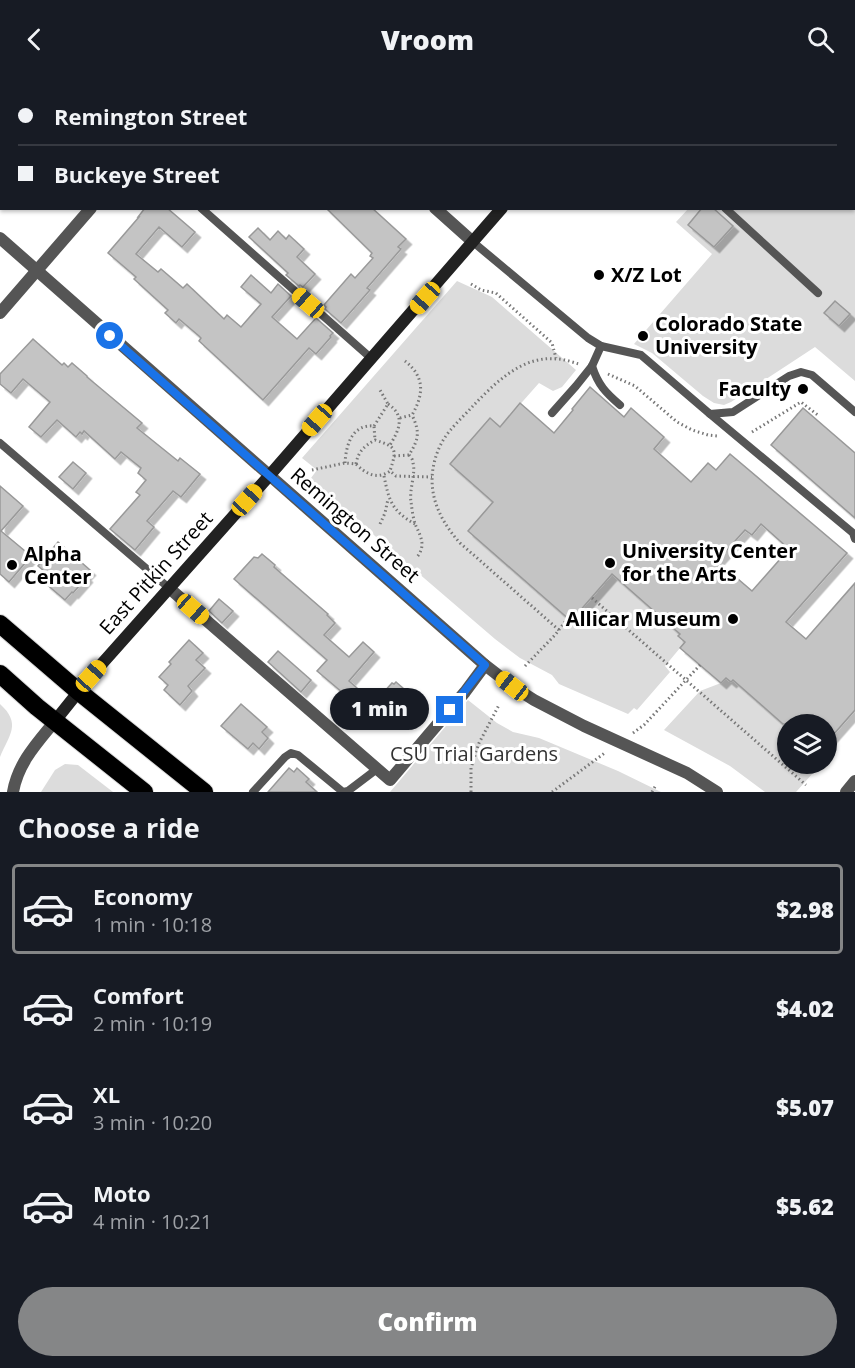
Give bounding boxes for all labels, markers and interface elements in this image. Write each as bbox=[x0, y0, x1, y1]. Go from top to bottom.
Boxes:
text: Vroom bbox=[381, 21, 474, 58]
icon: back bbox=[18, 23, 51, 56]
icon: search bbox=[804, 23, 837, 56]
text: Remington Street bbox=[54, 101, 247, 131]
text: Buckeye Street bbox=[54, 159, 220, 189]
place label: X/Z Lot bbox=[611, 261, 682, 288]
marker: X/Z Lot bbox=[592, 268, 606, 282]
car bbox=[406, 279, 444, 317]
car bbox=[289, 284, 327, 322]
place label: Colorado State University bbox=[655, 310, 802, 360]
route start bbox=[96, 322, 123, 349]
marker: Colorado State University bbox=[636, 329, 650, 343]
place label: Faculty bbox=[718, 375, 792, 402]
marker: Faculty bbox=[796, 382, 810, 396]
car bbox=[298, 401, 336, 439]
street label: Remington Street bbox=[285, 461, 426, 588]
car bbox=[228, 481, 266, 519]
street label: East Pitkin Street bbox=[93, 505, 218, 640]
place label: University Center for the Arts bbox=[622, 537, 797, 587]
place label: Alpha Center bbox=[24, 540, 91, 590]
marker: University Center for the Arts bbox=[603, 556, 617, 570]
marker: Alpha Center bbox=[5, 558, 19, 572]
car bbox=[174, 590, 212, 628]
place label: Allicar Museum bbox=[566, 605, 721, 632]
marker: Allicar Museum bbox=[726, 612, 740, 626]
car bbox=[72, 657, 110, 695]
car bbox=[492, 668, 532, 704]
callout: 1 min bbox=[330, 689, 429, 731]
text: 1 min bbox=[351, 695, 408, 722]
route end bbox=[436, 696, 463, 723]
map controls bbox=[777, 714, 837, 774]
button: layers bbox=[777, 714, 837, 774]
park label: CSU Trial Gardens bbox=[390, 740, 558, 767]
text: Choose a ride bbox=[18, 809, 200, 846]
text: Economy bbox=[93, 881, 192, 911]
icon: car bbox=[21, 882, 75, 936]
text: $2.98 bbox=[776, 894, 834, 924]
text: 1 min · 10:18 bbox=[93, 911, 212, 938]
text: Comfort bbox=[93, 980, 184, 1010]
icon: car bbox=[21, 981, 75, 1035]
text: $4.02 bbox=[776, 993, 834, 1023]
text: 2 min · 10:19 bbox=[93, 1010, 212, 1037]
text: XL bbox=[93, 1079, 120, 1109]
icon: car bbox=[21, 1080, 75, 1134]
text: $5.07 bbox=[776, 1092, 834, 1122]
text: 3 min · 10:20 bbox=[93, 1109, 212, 1136]
text: Moto bbox=[93, 1178, 151, 1208]
icon: car bbox=[21, 1179, 75, 1233]
text: $5.62 bbox=[776, 1191, 834, 1221]
text: 4 min · 10:21 bbox=[93, 1208, 212, 1235]
button: Confirm bbox=[18, 1287, 837, 1356]

